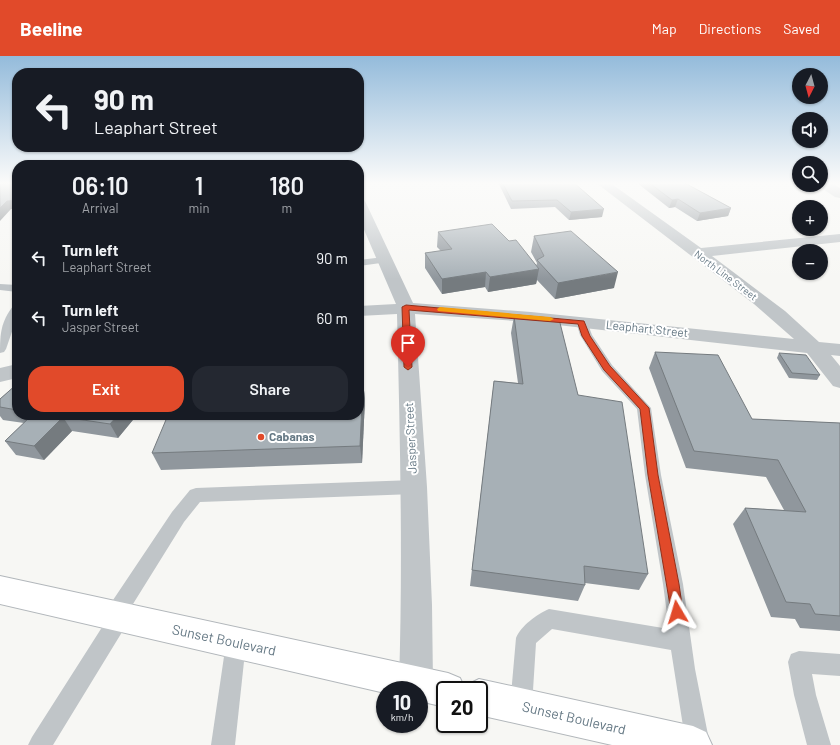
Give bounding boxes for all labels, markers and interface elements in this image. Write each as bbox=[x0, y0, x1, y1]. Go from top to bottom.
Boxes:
text: Beeline bbox=[20, 17, 83, 40]
text: Map bbox=[652, 20, 677, 37]
text: Directions bbox=[699, 20, 761, 37]
text: Saved bbox=[783, 20, 820, 37]
north arrow bbox=[792, 68, 828, 104]
map controls bbox=[792, 68, 828, 280]
text: 90 m bbox=[94, 82, 154, 116]
icon: left bbox=[28, 84, 80, 136]
button: sound bbox=[792, 112, 828, 148]
text: Leaphart Street bbox=[94, 116, 218, 138]
button: search bbox=[792, 156, 828, 192]
text: 06:10 bbox=[72, 171, 129, 200]
text: 1 bbox=[195, 171, 203, 200]
text: 180 bbox=[269, 171, 304, 200]
text: Arrival bbox=[82, 200, 118, 216]
text: min bbox=[188, 200, 210, 216]
text: m bbox=[281, 200, 292, 216]
button: + bbox=[792, 200, 828, 236]
text: Turn left bbox=[62, 241, 118, 259]
button: − bbox=[792, 244, 828, 280]
icon: left bbox=[28, 247, 50, 269]
street label: North Line Street bbox=[692, 248, 760, 303]
text: 90 m bbox=[316, 249, 348, 267]
text: Leaphart Street bbox=[62, 259, 151, 275]
text: Turn left bbox=[62, 301, 118, 319]
icon: left bbox=[28, 307, 50, 329]
text: 60 m bbox=[316, 309, 348, 327]
street label: Leaphart Street bbox=[605, 317, 689, 339]
text: Jasper Street bbox=[62, 319, 139, 335]
pin bbox=[391, 326, 425, 367]
icon: arrive bbox=[397, 332, 419, 354]
button: Exit bbox=[28, 366, 184, 412]
button: Share bbox=[192, 366, 348, 412]
street label: Jasper Street bbox=[401, 402, 419, 474]
place label: Cabanas bbox=[269, 429, 315, 443]
marker: Cabanas bbox=[256, 432, 266, 442]
position arrow bbox=[656, 591, 698, 633]
street label: Sunset Boulevard bbox=[171, 620, 278, 659]
speed limit sign: 20 bbox=[436, 681, 488, 733]
text: 10 bbox=[393, 690, 411, 714]
street label: Sunset Boulevard bbox=[521, 697, 628, 738]
text: km/h bbox=[391, 711, 413, 723]

